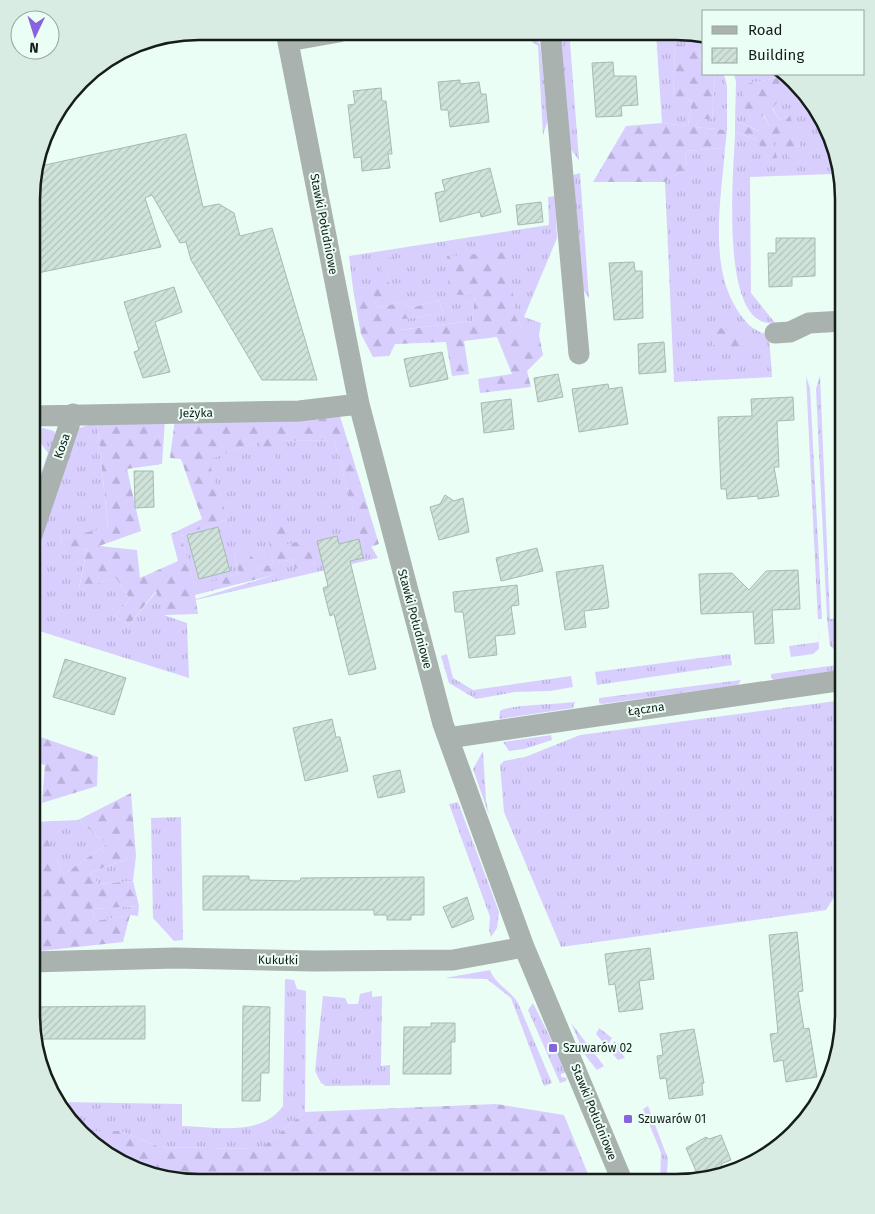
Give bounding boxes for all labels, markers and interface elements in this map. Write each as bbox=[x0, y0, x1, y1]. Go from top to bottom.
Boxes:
north arrow bbox=[10, 10, 60, 60]
legend bbox=[702, 10, 865, 75]
text: Road bbox=[748, 21, 783, 39]
text: N bbox=[29, 39, 39, 56]
text: Building bbox=[748, 46, 804, 64]
street label: Stawki Południowe bbox=[307, 172, 341, 276]
street label: Jeżyka bbox=[179, 406, 213, 420]
street label: Kosa bbox=[51, 431, 73, 461]
street label: Stawki Południowe bbox=[395, 568, 435, 670]
street label: Łączna bbox=[627, 699, 665, 719]
street label: Kukułki bbox=[258, 953, 298, 967]
place label: Szuwarów 02 bbox=[563, 1041, 632, 1055]
marker: Szuwarów 02 bbox=[547, 1042, 559, 1054]
street label: Stawki Południowe bbox=[568, 1062, 620, 1162]
place label: Szuwarów 01 bbox=[638, 1112, 706, 1126]
marker: Szuwarów 01 bbox=[622, 1113, 634, 1125]

